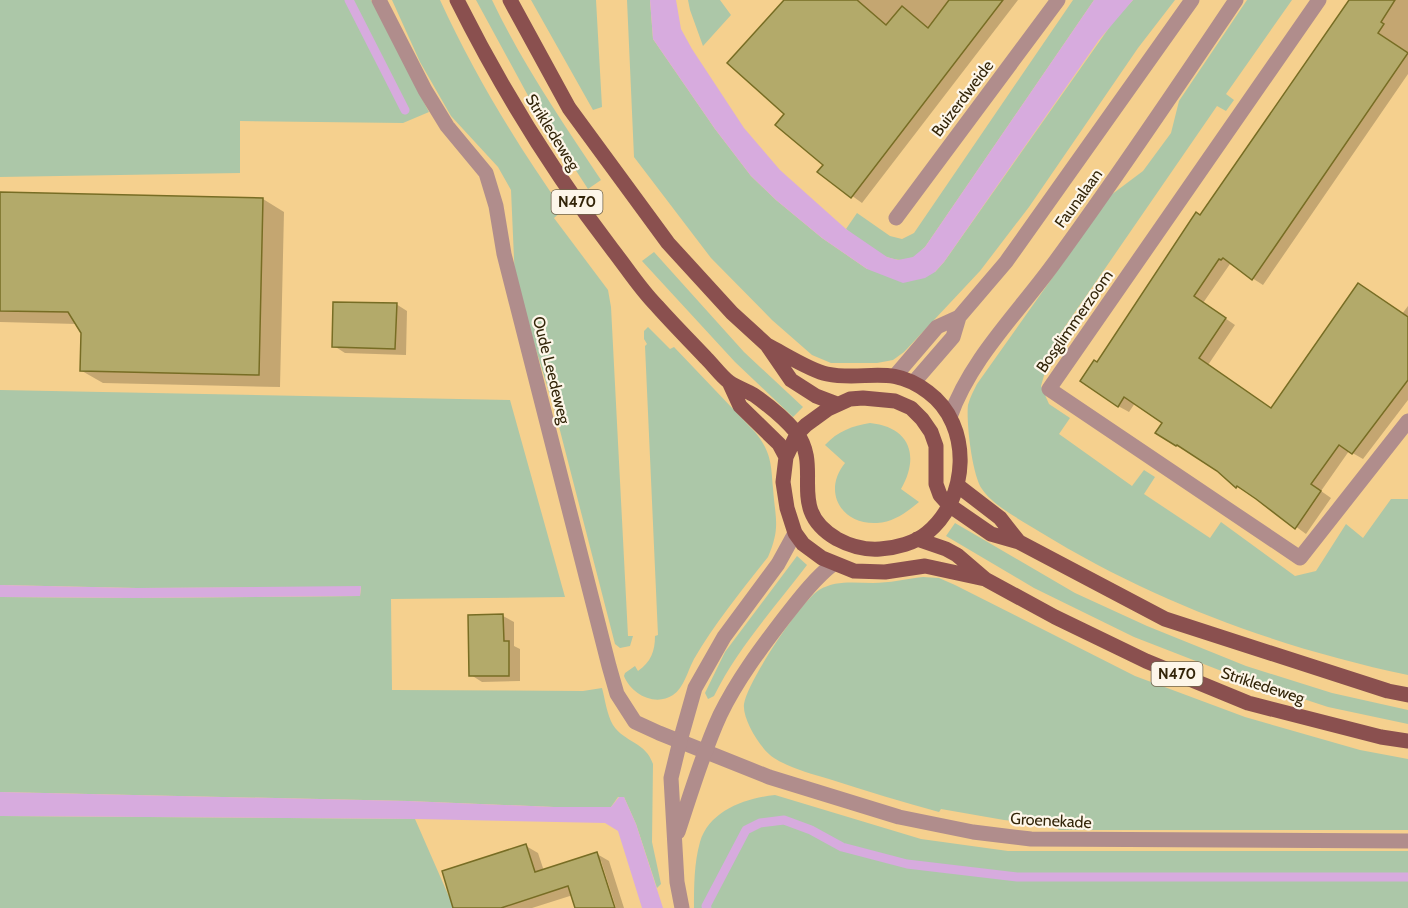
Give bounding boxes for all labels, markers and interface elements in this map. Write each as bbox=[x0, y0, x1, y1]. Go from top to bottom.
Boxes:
street label: Buizerdweide bbox=[928, 56, 997, 140]
street label: Strikledeweg bbox=[522, 90, 584, 175]
street label: Faunalaan bbox=[1051, 165, 1106, 231]
road number: N470 bbox=[552, 190, 602, 214]
street label: Bosglimmerzoom bbox=[1032, 267, 1117, 376]
street label: Oude Leedeweg bbox=[529, 314, 574, 427]
road number: N470 bbox=[1152, 662, 1202, 686]
street label: Strikledeweg bbox=[1219, 663, 1308, 708]
street label: Groenekade bbox=[1010, 809, 1092, 832]

